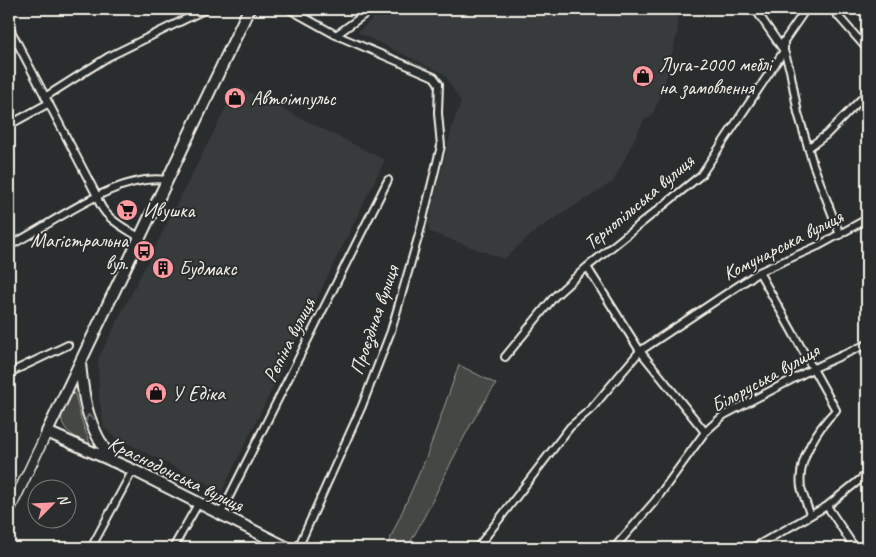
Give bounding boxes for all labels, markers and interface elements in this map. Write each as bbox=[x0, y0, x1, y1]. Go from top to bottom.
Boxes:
place label: Луга-2000 меблі на замовлення bbox=[659, 52, 774, 100]
shop icon: Луга-2000 меблі на замовлення bbox=[631, 64, 655, 88]
shop icon: Автоімпульс bbox=[223, 86, 247, 110]
place label: Автоімпульс bbox=[251, 86, 336, 111]
street label: Тернопільська вулиця bbox=[579, 148, 700, 255]
supermarket icon: Ивушка bbox=[115, 198, 139, 222]
place label: Ивушка bbox=[143, 198, 197, 223]
street label: Комунарська вулиця bbox=[719, 204, 848, 286]
place label: Магістральна вул. bbox=[31, 228, 130, 276]
bus stop icon: Магістральна вул. bbox=[132, 239, 156, 263]
building icon: Будмакс bbox=[151, 256, 175, 280]
place label: Будмакс bbox=[179, 256, 237, 281]
street label: Проєздная вулиця bbox=[344, 260, 406, 378]
street label: Рєпіна вулиця bbox=[257, 293, 321, 386]
street label: Білоруська вулиця bbox=[707, 337, 825, 418]
shop icon: У Едіка bbox=[144, 381, 168, 405]
place label: У Едіка bbox=[172, 381, 226, 406]
one-way arrow bbox=[85, 414, 95, 422]
street label: Краснодонська вулиця bbox=[104, 430, 249, 518]
north arrow bbox=[28, 480, 78, 530]
text: N bbox=[54, 491, 74, 508]

